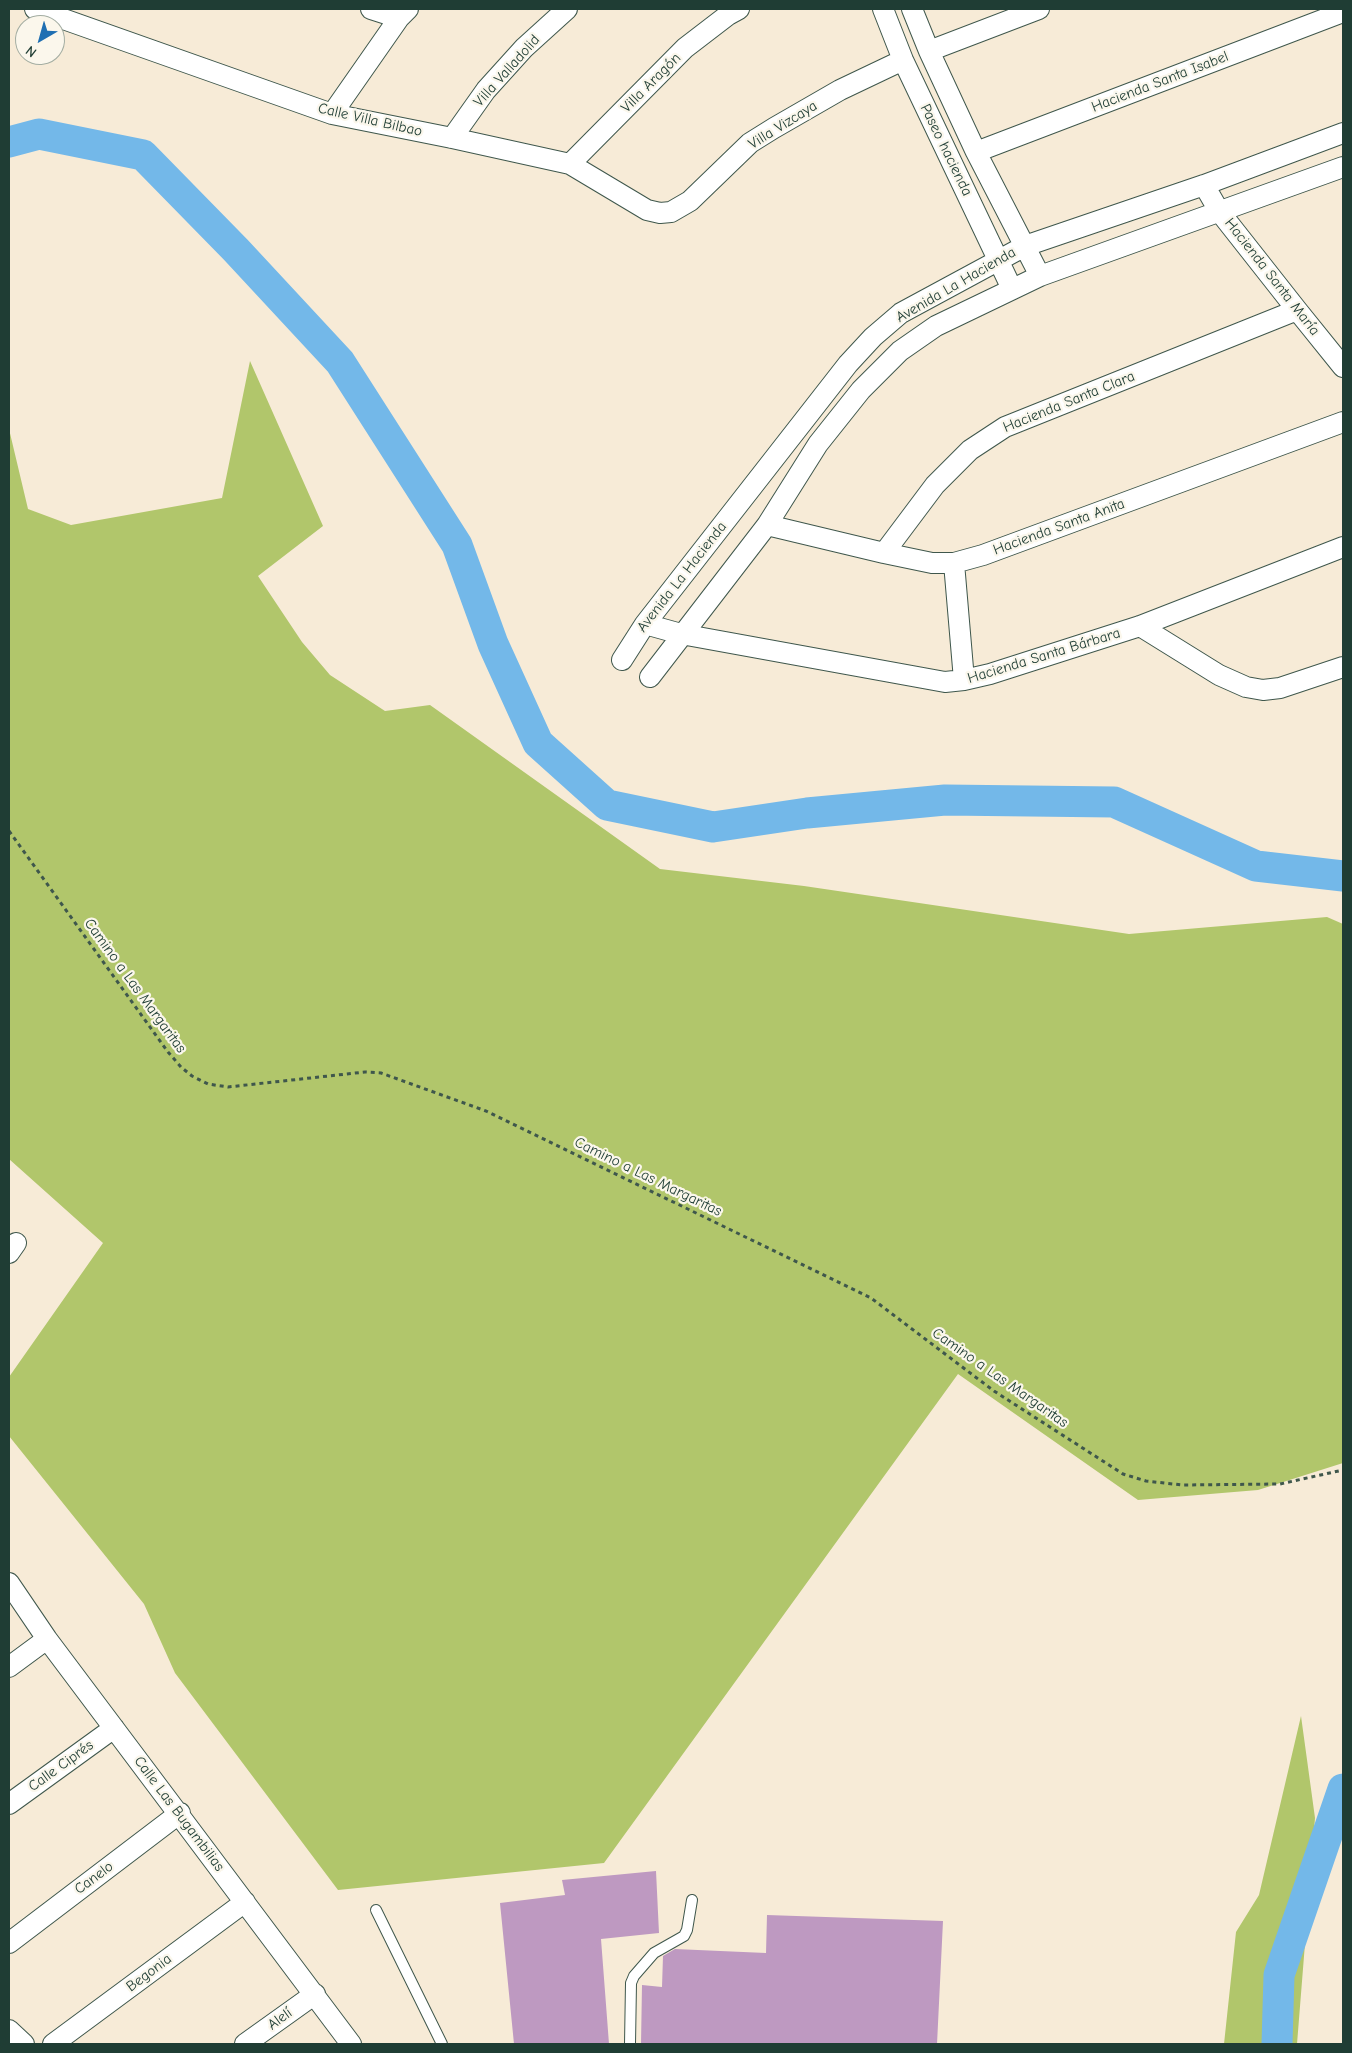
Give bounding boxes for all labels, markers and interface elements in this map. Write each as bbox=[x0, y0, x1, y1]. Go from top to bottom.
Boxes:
north arrow bbox=[15, 15, 65, 65]
street label: Villa Valladolid bbox=[470, 31, 544, 111]
text: N bbox=[22, 42, 40, 61]
street label: Hacienda Santa Isabel bbox=[1089, 48, 1231, 116]
street label: Villa Aragón bbox=[617, 49, 685, 117]
street label: Villa Vizcaya bbox=[745, 97, 821, 153]
street label: Calle Villa Bilbao bbox=[316, 99, 424, 141]
street label: Paseo hacienda bbox=[916, 101, 976, 199]
street label: Hacienda Santa María bbox=[1221, 215, 1323, 339]
street label: Avenida La Hacienda bbox=[893, 243, 1019, 327]
street label: Hacienda Santa Clara bbox=[1001, 367, 1137, 437]
street label: Hacienda Santa Anita bbox=[991, 495, 1127, 559]
street label: Avenida La Hacienda bbox=[633, 518, 731, 636]
street label: Hacienda Santa Bárbara bbox=[965, 624, 1123, 688]
street label: Camino a Las Margaritas bbox=[80, 915, 190, 1057]
street label: Camino a Las Margaritas bbox=[571, 1133, 725, 1221]
street label: Camino a Las Margaritas bbox=[929, 1324, 1071, 1432]
street label: Calle Ciprés bbox=[25, 1736, 97, 1796]
street label: Calle Las Bugambilias bbox=[130, 1753, 228, 1875]
street label: Canelo bbox=[71, 1858, 117, 1898]
street label: Begonia bbox=[123, 1950, 175, 1996]
street label: Alelí bbox=[264, 2004, 296, 2034]

